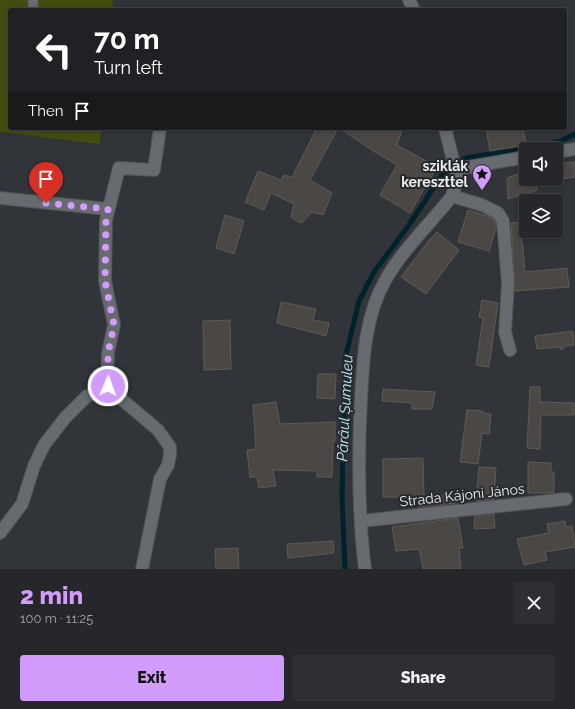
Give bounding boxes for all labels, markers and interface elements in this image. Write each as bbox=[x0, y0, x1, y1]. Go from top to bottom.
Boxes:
text: 70 m bbox=[94, 23, 160, 56]
icon: left bbox=[28, 24, 80, 76]
text: Turn left bbox=[94, 57, 163, 78]
icon: arrive bbox=[71, 100, 93, 122]
text: Then bbox=[28, 102, 63, 120]
map controls bbox=[519, 142, 563, 238]
button: sound bbox=[519, 142, 563, 186]
place label: sziklák kereszttel bbox=[401, 158, 469, 190]
pin bbox=[29, 162, 63, 203]
place icon: sziklák kereszttel bbox=[471, 163, 493, 191]
icon: arrive bbox=[35, 168, 57, 190]
button: layers bbox=[519, 194, 563, 238]
water label: Pârâul Șumuleu bbox=[333, 354, 357, 462]
position arrow bbox=[87, 365, 129, 407]
street label: Strada Kájoni János bbox=[399, 480, 525, 510]
text: 2 min bbox=[20, 581, 83, 610]
button: close bbox=[513, 582, 555, 624]
text: 100 m · 11:25 bbox=[20, 611, 93, 626]
button: Exit bbox=[20, 655, 284, 701]
button: Share bbox=[292, 655, 555, 701]

